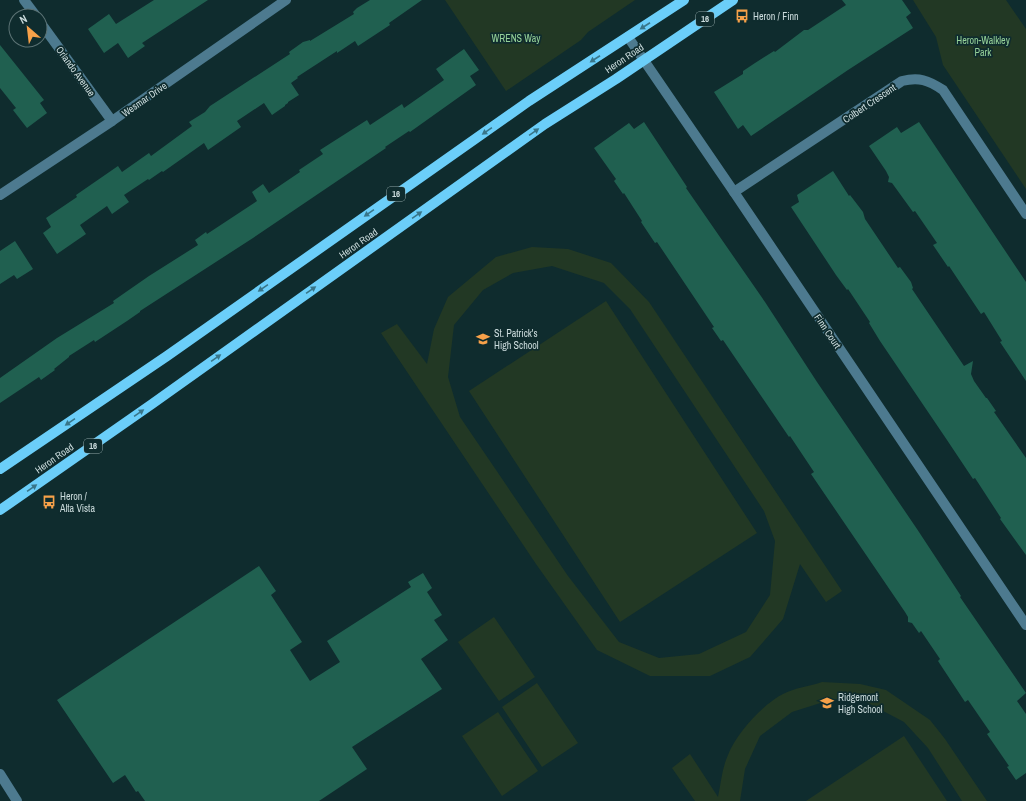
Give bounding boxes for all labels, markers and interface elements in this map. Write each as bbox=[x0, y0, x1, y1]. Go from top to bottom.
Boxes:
north arrow bbox=[8, 8, 48, 48]
bus stop icon: Heron / Finn bbox=[734, 8, 750, 24]
place label: Heron / Finn bbox=[753, 10, 799, 23]
text: N bbox=[17, 11, 29, 27]
road number: 16 bbox=[696, 12, 714, 26]
one-way arrow bbox=[640, 22, 650, 30]
park label: WRENS Way bbox=[492, 32, 541, 45]
park label: Heron-Walkley Park bbox=[956, 34, 1011, 59]
street label: Heron Road bbox=[602, 41, 646, 76]
street label: Orlando Avenue bbox=[53, 44, 98, 99]
one-way arrow bbox=[589, 55, 601, 62]
street label: Wesmar Drive bbox=[119, 79, 170, 120]
street label: Colbert Crescent bbox=[840, 80, 899, 126]
one-way arrow bbox=[482, 127, 492, 135]
one-way arrow bbox=[529, 128, 540, 136]
road number: 16 bbox=[387, 187, 405, 201]
one-way arrow bbox=[364, 209, 374, 217]
one-way arrow bbox=[412, 211, 422, 219]
street label: Heron Road bbox=[336, 225, 380, 261]
one-way arrow bbox=[258, 284, 268, 292]
one-way arrow bbox=[306, 286, 316, 294]
street label: Finn Court bbox=[811, 312, 844, 352]
place label: St. Patrick's High School bbox=[494, 327, 539, 352]
school or university icon: St. Patrick's High School bbox=[475, 331, 491, 347]
one-way arrow bbox=[211, 354, 222, 362]
one-way arrow bbox=[133, 409, 144, 417]
one-way arrow bbox=[64, 418, 75, 426]
road number: 16 bbox=[84, 439, 102, 453]
street label: Heron Road bbox=[32, 440, 76, 476]
one-way arrow bbox=[27, 484, 37, 492]
place label: Heron / Alta Vista bbox=[59, 490, 95, 515]
bus stop icon: Heron / Alta Vista bbox=[41, 494, 57, 510]
place label: Ridgemont High School bbox=[838, 691, 883, 716]
school or university icon: Ridgemont High School bbox=[819, 695, 835, 711]

